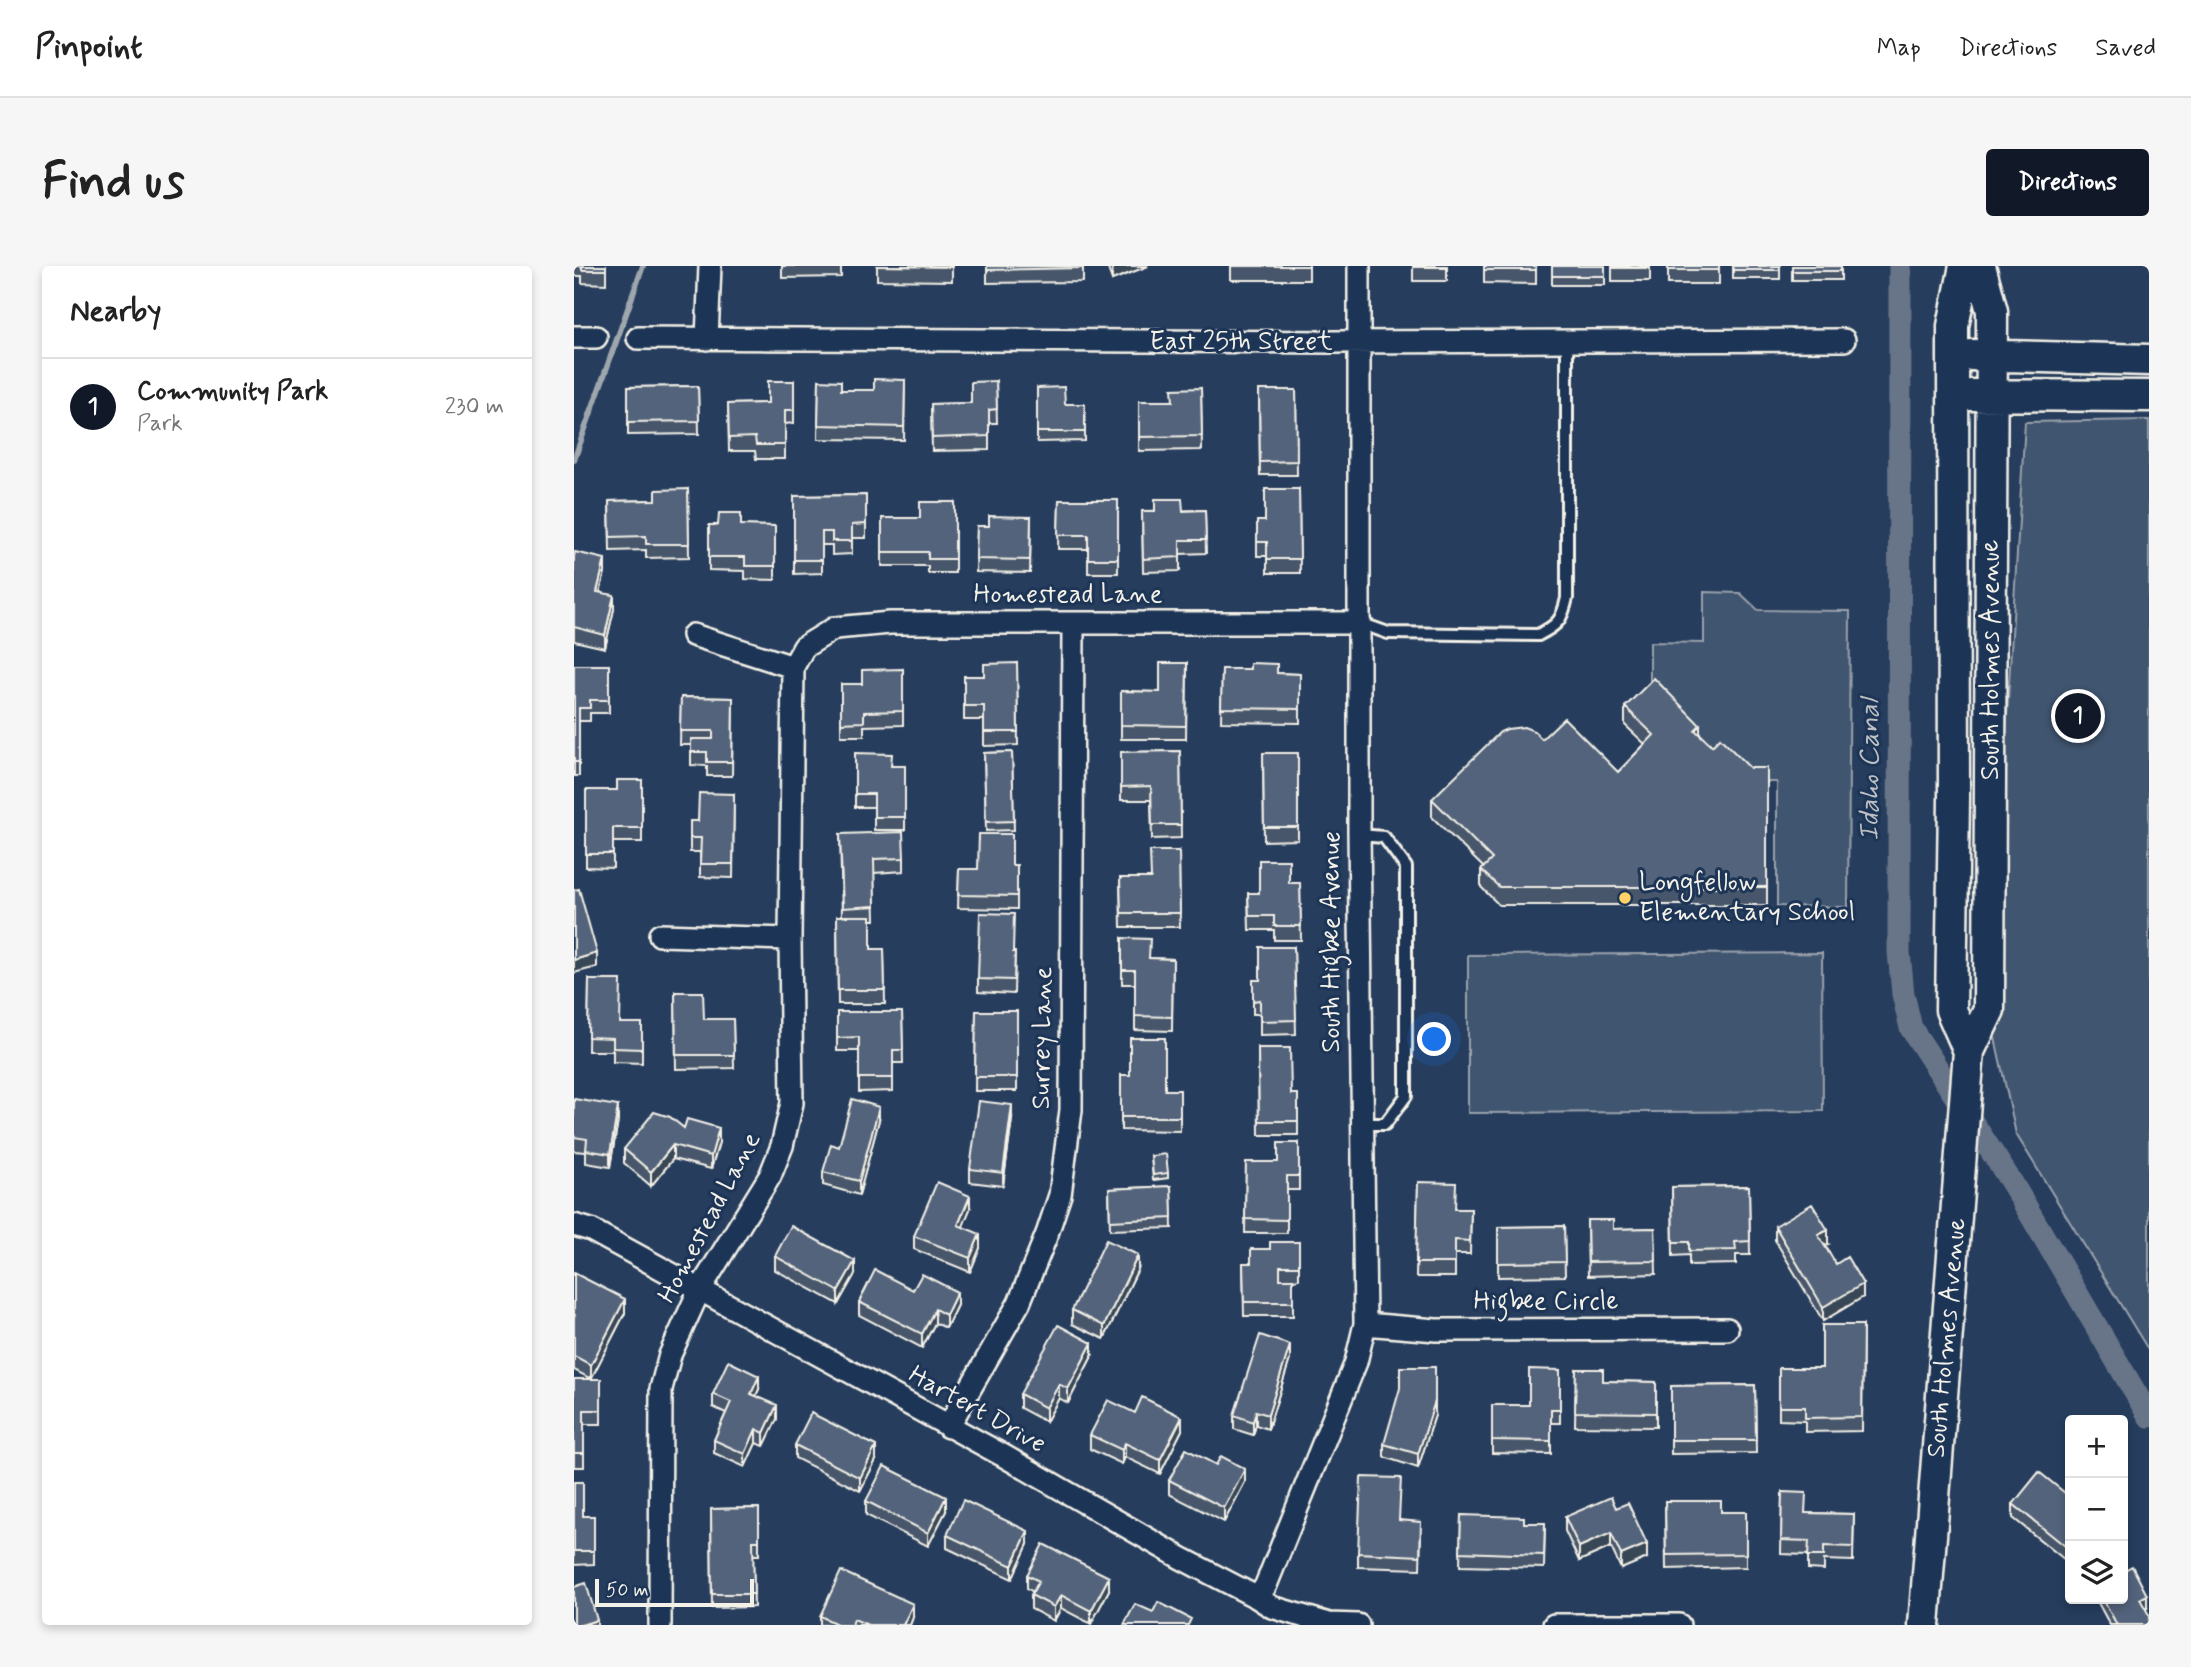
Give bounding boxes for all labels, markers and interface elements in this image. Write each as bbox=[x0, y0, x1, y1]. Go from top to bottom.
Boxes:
text: Pinpoint bbox=[35, 26, 143, 70]
text: Map bbox=[1877, 33, 1921, 64]
text: Directions bbox=[1959, 33, 2057, 64]
text: Saved bbox=[2095, 33, 2156, 64]
button: Directions bbox=[1986, 149, 2149, 216]
text: Find us bbox=[42, 150, 185, 215]
text: Nearby bbox=[70, 292, 161, 331]
street label: East 25th Street bbox=[1150, 325, 1332, 359]
text: Community Park bbox=[137, 375, 328, 409]
text: 1 bbox=[88, 392, 98, 422]
text: 230 m bbox=[445, 392, 504, 422]
text: Park bbox=[137, 409, 183, 439]
street label: South Holmes Avenue bbox=[1974, 540, 2008, 780]
street label: Homestead Lane bbox=[973, 578, 1163, 612]
pin: 1 bbox=[2055, 690, 2101, 742]
water label: Idaho Canal bbox=[1852, 696, 1889, 841]
street label: South Higbee Avenue bbox=[1315, 831, 1352, 1053]
place label: Longfellow Elementary School bbox=[1639, 866, 1855, 930]
marker: Longfellow Elementary School bbox=[1617, 890, 1633, 906]
street label: Surrey Lane bbox=[1025, 966, 1061, 1110]
your location bbox=[1417, 1022, 1451, 1056]
street label: Homestead Lane bbox=[651, 1126, 770, 1309]
street label: South Holmes Avenue bbox=[1920, 1217, 1974, 1459]
street label: Higbee Circle bbox=[1474, 1285, 1618, 1322]
street label: Hartert Drive bbox=[902, 1358, 1052, 1462]
map controls bbox=[2065, 1415, 2128, 1604]
button: + bbox=[2065, 1415, 2128, 1478]
button: − bbox=[2065, 1478, 2128, 1541]
button: layers bbox=[2065, 1541, 2128, 1604]
scale bar bbox=[595, 1576, 754, 1608]
text: 50 m bbox=[606, 1578, 649, 1603]

